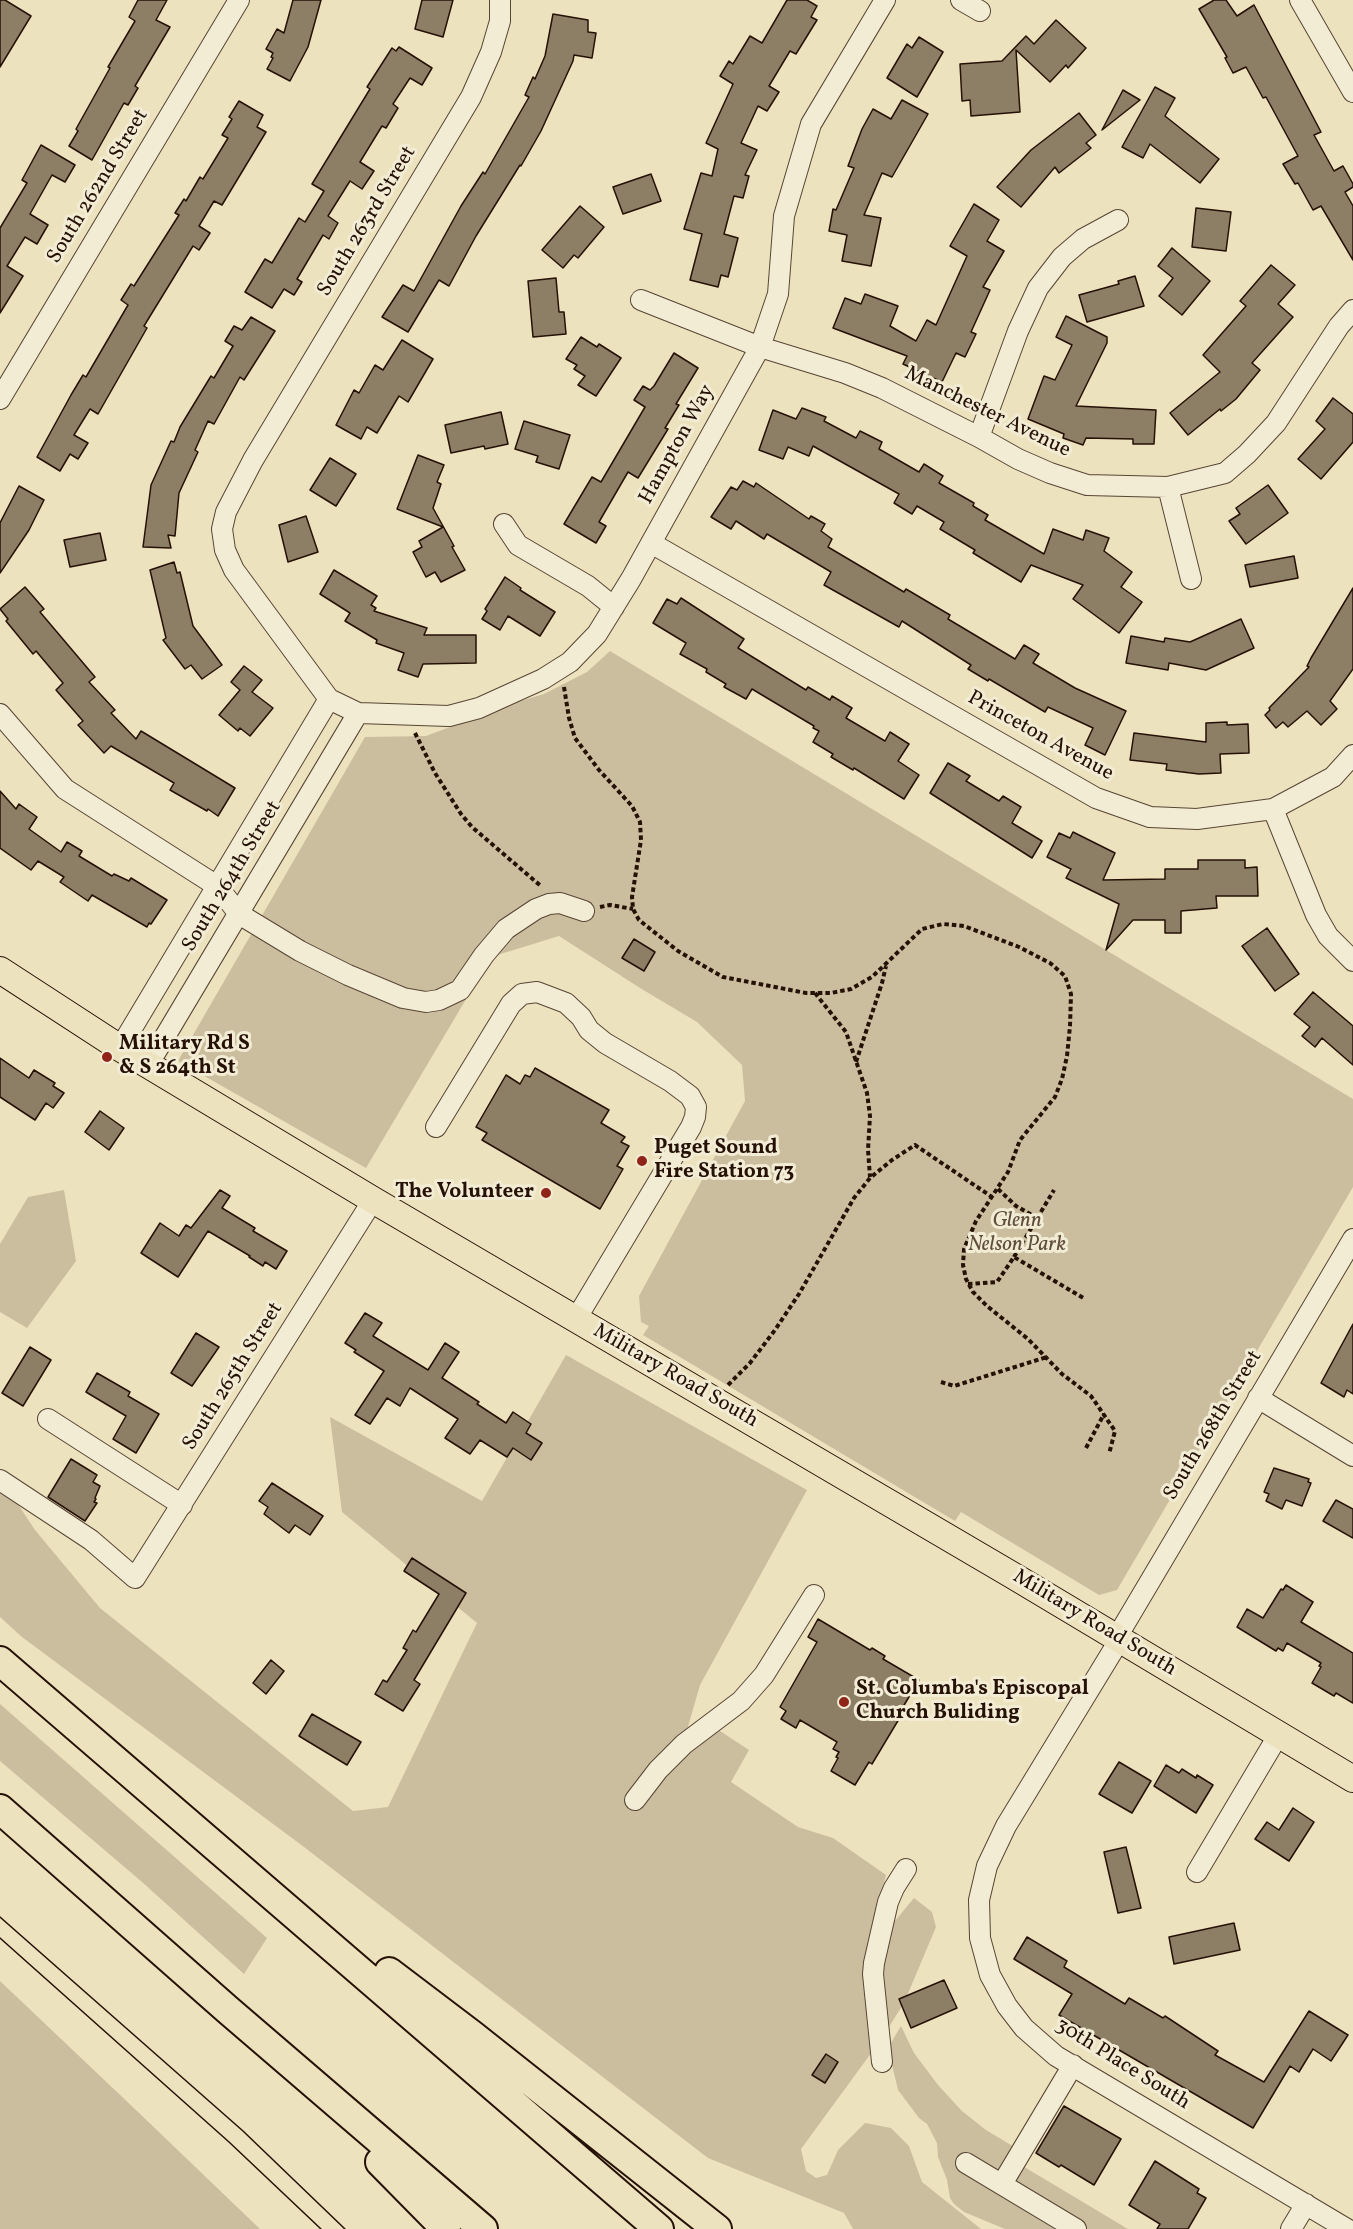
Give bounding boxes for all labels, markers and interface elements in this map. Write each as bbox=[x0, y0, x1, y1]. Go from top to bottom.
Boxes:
street label: South 262nd Street bbox=[43, 105, 155, 269]
street label: South 263rd Street bbox=[313, 142, 423, 302]
street label: Manchester Avenue bbox=[900, 362, 1074, 464]
street label: Hampton Way bbox=[635, 381, 721, 509]
street label: Princeton Avenue bbox=[963, 686, 1117, 788]
street label: South 264th Street bbox=[178, 797, 288, 957]
place label: Military Rd S & S 264th St bbox=[119, 1032, 250, 1082]
marker: Military Rd S & S 264th St bbox=[100, 1050, 114, 1064]
place label: Puget Sound Fire Station 73 bbox=[654, 1136, 794, 1186]
marker: Puget Sound Fire Station 73 bbox=[635, 1154, 649, 1168]
place label: The Volunteer bbox=[395, 1180, 534, 1206]
marker: The Volunteer bbox=[539, 1186, 553, 1200]
park label: Glenn Nelson Park bbox=[968, 1209, 1066, 1259]
street label: South 265th Street bbox=[178, 1298, 290, 1456]
street label: Military Road South bbox=[588, 1319, 762, 1435]
street label: South 268th Street bbox=[1159, 1346, 1269, 1506]
street label: Military Road South bbox=[1007, 1565, 1181, 1683]
place label: St. Columba's Episcopal Church Buliding bbox=[856, 1677, 1089, 1727]
marker: St. Columba's Episcopal Church Buliding bbox=[837, 1695, 851, 1709]
street label: 30th Place South bbox=[1050, 2014, 1194, 2116]

